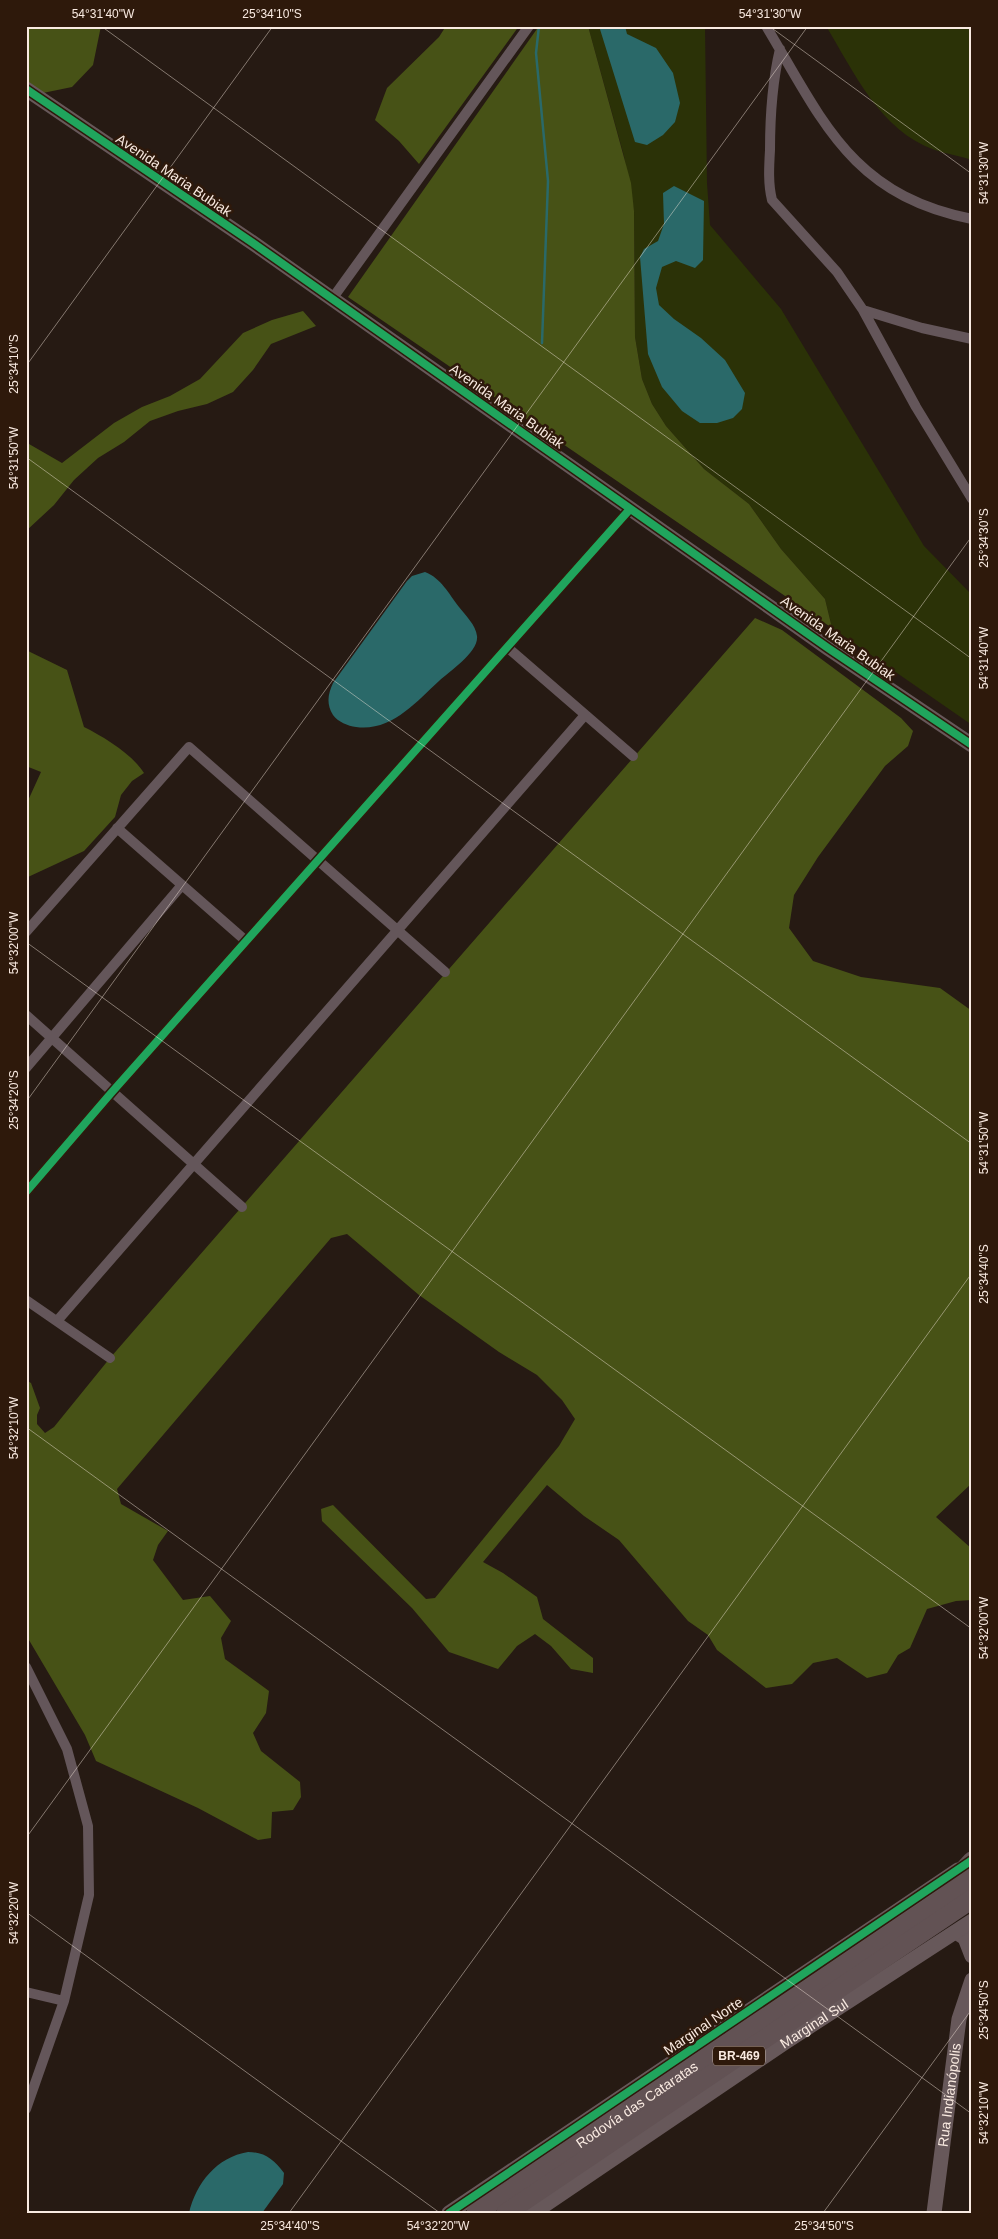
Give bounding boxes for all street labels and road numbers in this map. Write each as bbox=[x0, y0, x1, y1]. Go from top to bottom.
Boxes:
street label: Avenida Maria Bubiak bbox=[113, 130, 236, 220]
street label: Avenida Maria Bubiak bbox=[447, 360, 568, 452]
street label: Avenida Maria Bubiak bbox=[778, 592, 899, 684]
street label: Marginal Norte bbox=[660, 1994, 746, 2058]
street label: Marginal Sul bbox=[777, 1996, 851, 2051]
street label: Rua Indianópolis bbox=[935, 2042, 964, 2148]
road number: BR-469 bbox=[713, 2046, 765, 2066]
street label: Rodovía das Cataratas bbox=[573, 2058, 701, 2151]

